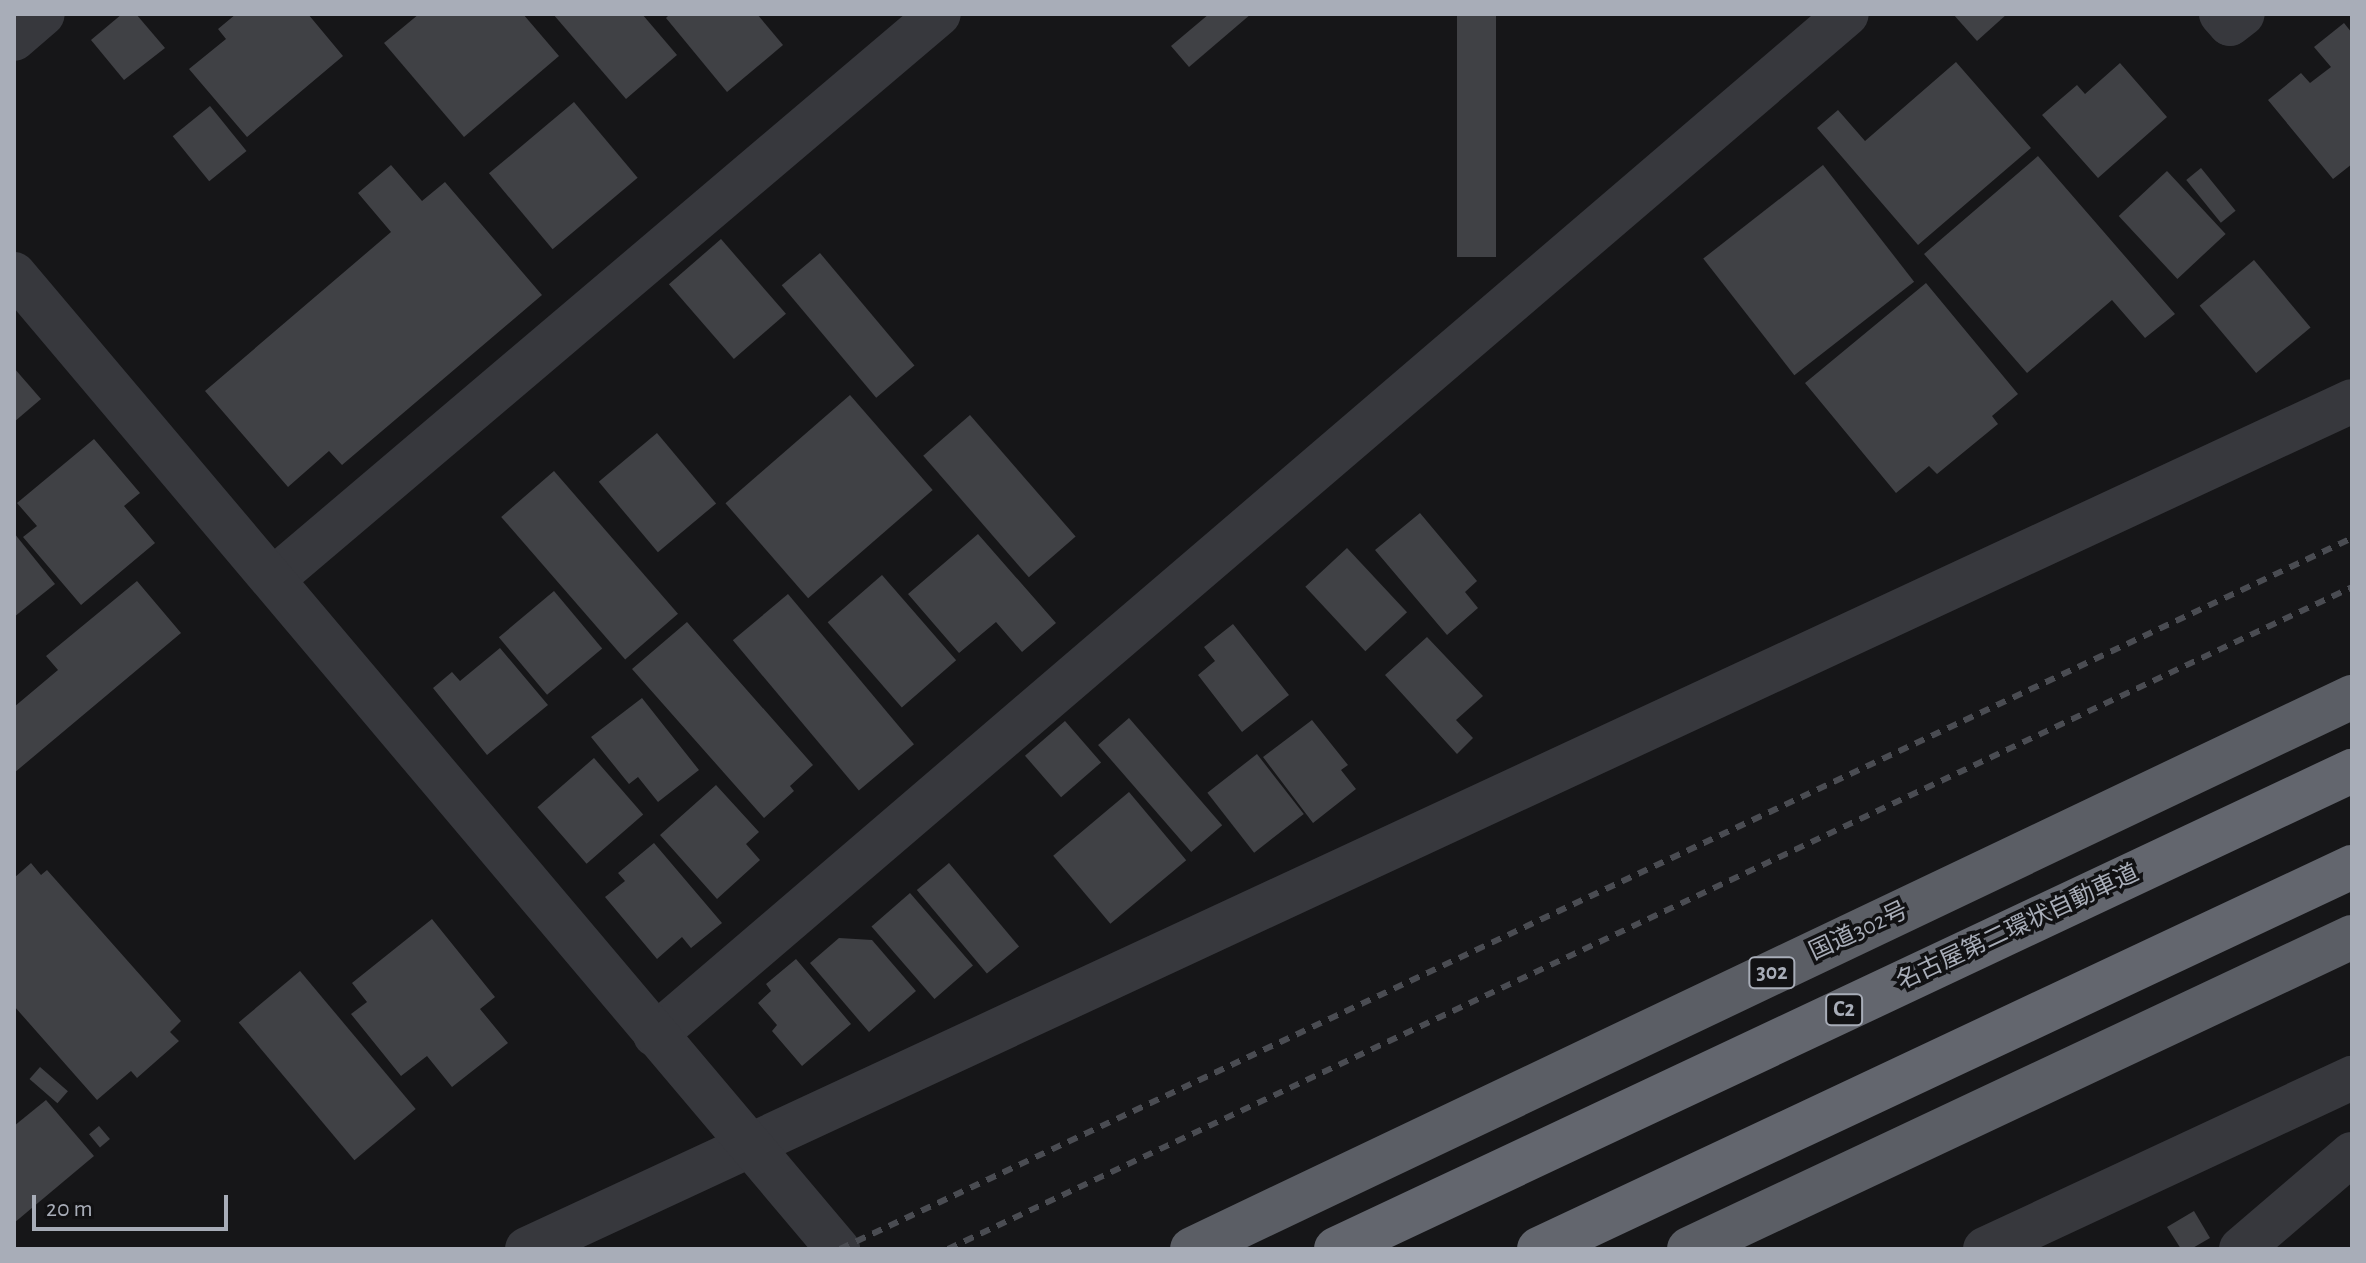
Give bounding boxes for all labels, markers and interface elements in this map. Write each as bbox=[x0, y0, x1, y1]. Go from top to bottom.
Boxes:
street label: 名古屋第二環状自動車道 bbox=[1892, 859, 2144, 997]
street label: 国道302号 bbox=[1805, 897, 1913, 967]
road number: 302 bbox=[1748, 955, 1796, 991]
road number: C2 bbox=[1824, 992, 1864, 1028]
scale bar bbox=[36, 1179, 232, 1229]
text: 20 m bbox=[46, 1197, 93, 1221]

